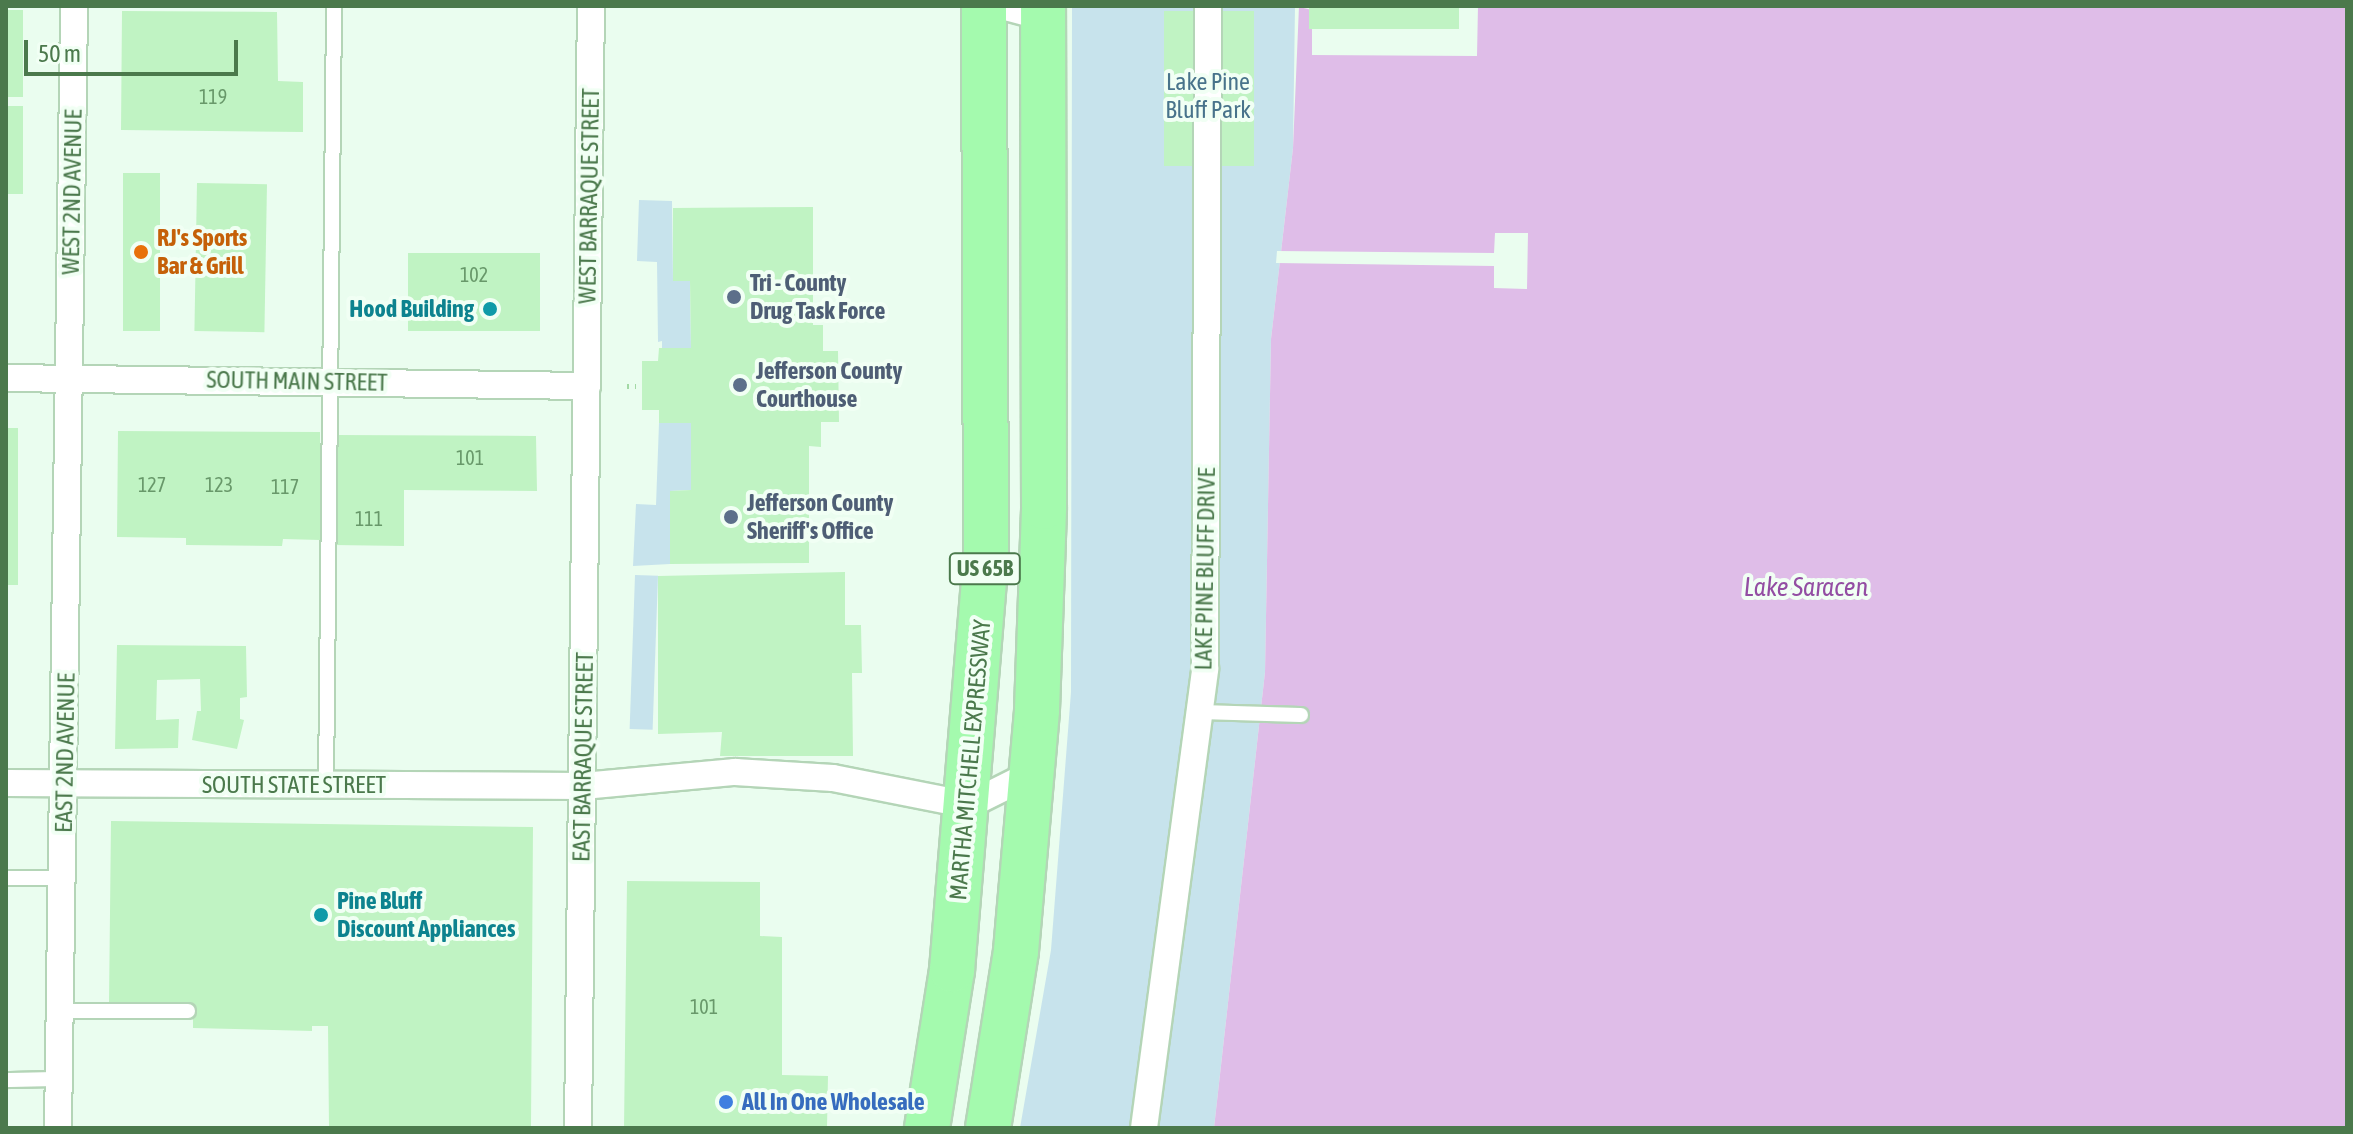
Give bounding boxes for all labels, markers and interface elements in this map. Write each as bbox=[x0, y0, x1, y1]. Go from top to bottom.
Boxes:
scale bar bbox=[28, 24, 242, 74]
text: 50 m bbox=[38, 40, 81, 67]
park label: Lake Pine Bluff Park bbox=[1165, 68, 1251, 124]
house number: 119 bbox=[199, 84, 227, 108]
street label: WEST BARRAQUE STREET bbox=[573, 88, 605, 304]
street label: WEST 2ND AVENUE bbox=[56, 109, 88, 275]
place label: RJ's Sports Bar & Grill bbox=[157, 224, 247, 280]
marker: RJ's Sports Bar & Grill bbox=[132, 243, 150, 261]
house number: 102 bbox=[460, 262, 488, 286]
place label: Tri - County Drug Task Force bbox=[750, 269, 885, 325]
marker: Tri - County Drug Task Force bbox=[725, 288, 743, 306]
place label: Hood Building bbox=[349, 295, 474, 323]
marker: Hood Building bbox=[481, 300, 499, 318]
place label: Jefferson County Courthouse bbox=[756, 357, 902, 413]
street label: SOUTH MAIN STREET bbox=[206, 365, 388, 397]
marker: Jefferson County Courthouse bbox=[731, 376, 749, 394]
house number: 101 bbox=[456, 445, 484, 469]
street label: LAKE PINE BLUFF DRIVE bbox=[1189, 467, 1221, 671]
house number: 127 bbox=[138, 472, 166, 496]
house number: 123 bbox=[205, 472, 233, 496]
house number: 117 bbox=[271, 474, 299, 498]
place label: Jefferson County Sheriff's Office bbox=[747, 489, 893, 545]
house number: 111 bbox=[355, 506, 383, 530]
marker: Jefferson County Sheriff's Office bbox=[722, 508, 740, 526]
road number: US 65B bbox=[947, 551, 1023, 587]
water label: Lake Saracen bbox=[1744, 572, 1868, 604]
street label: MARTHA MITCHELL EXPRESSWAY bbox=[943, 618, 997, 902]
street label: EAST BARRAQUE STREET bbox=[567, 652, 599, 862]
street label: EAST 2ND AVENUE bbox=[49, 673, 81, 833]
street label: SOUTH STATE STREET bbox=[202, 771, 386, 799]
place label: Pine Bluff Discount Appliances bbox=[337, 887, 515, 943]
marker: Pine Bluff Discount Appliances bbox=[312, 906, 330, 924]
house number: 101 bbox=[690, 994, 718, 1018]
place label: All In One Wholesale bbox=[742, 1088, 925, 1116]
marker: All In One Wholesale bbox=[717, 1093, 735, 1111]

